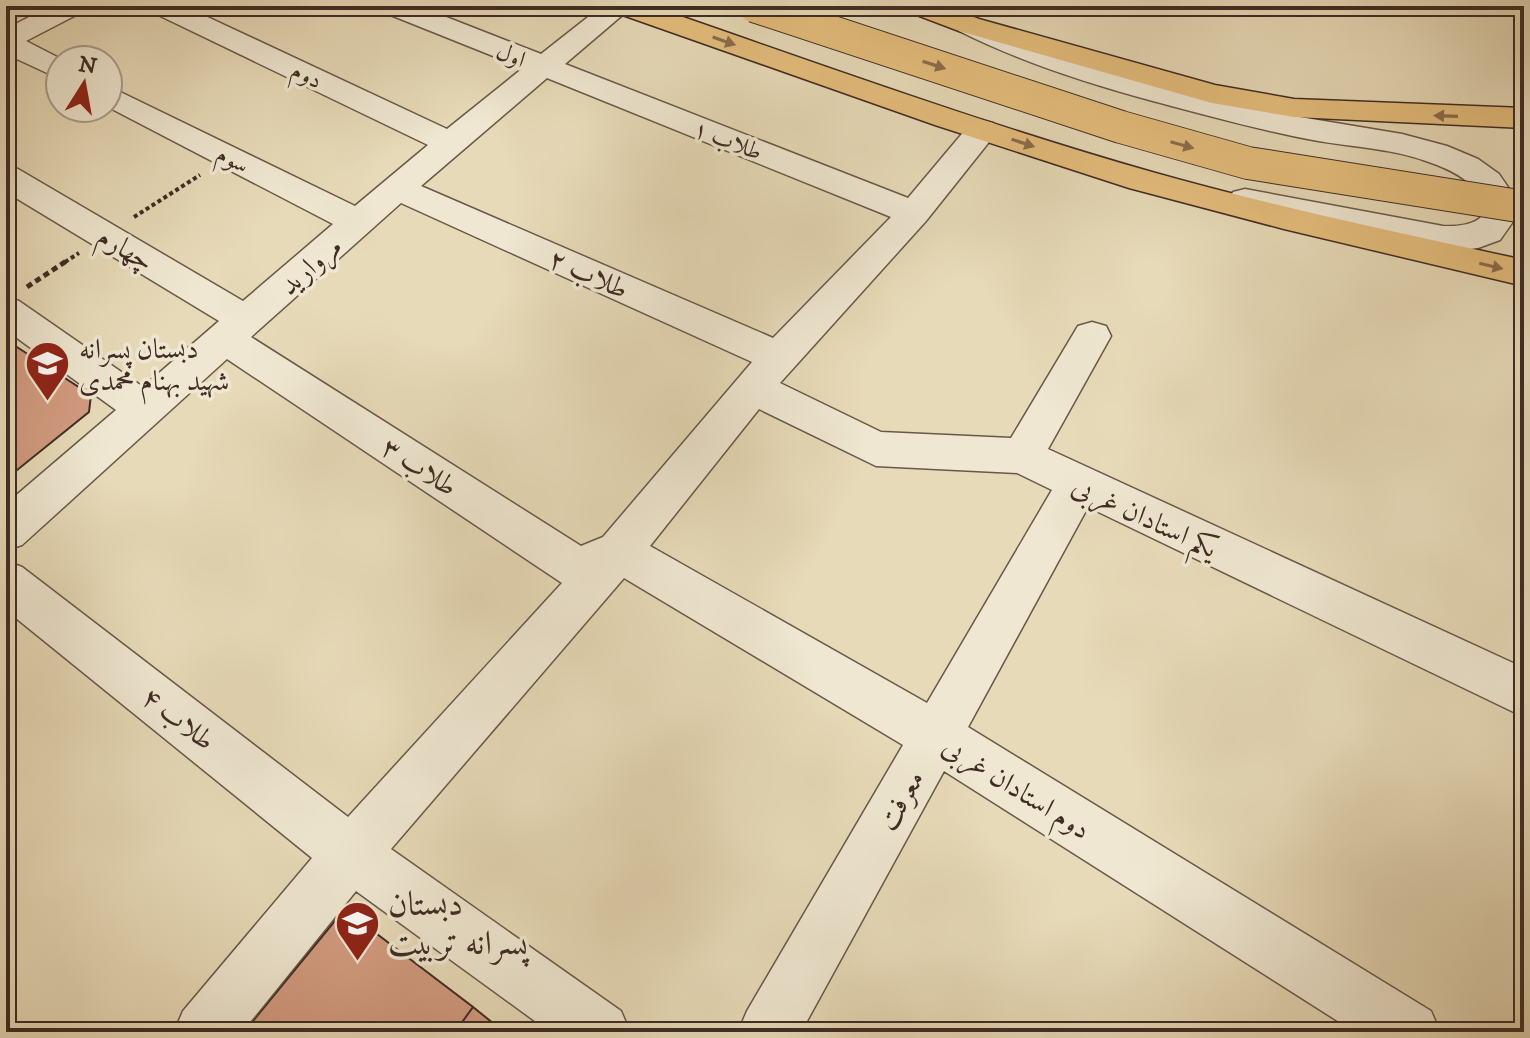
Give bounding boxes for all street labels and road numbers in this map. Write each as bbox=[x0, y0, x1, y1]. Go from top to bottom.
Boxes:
street label: اول bbox=[491, 37, 530, 75]
street label: دوم bbox=[284, 56, 327, 101]
street label: طلاب ۱ bbox=[689, 114, 766, 168]
street label: سوم bbox=[209, 139, 254, 185]
street label: چهارم bbox=[88, 219, 160, 285]
street label: مروارید bbox=[272, 229, 350, 304]
street label: طلاب ۲ bbox=[543, 241, 634, 307]
street label: طلاب ۳ bbox=[375, 430, 464, 505]
street label: یکم استادان غربی bbox=[1063, 468, 1224, 574]
street label: طلاب ۴ bbox=[134, 680, 222, 759]
street label: دوم استادان غربی bbox=[933, 729, 1097, 853]
street label: معرفت bbox=[870, 764, 932, 837]

